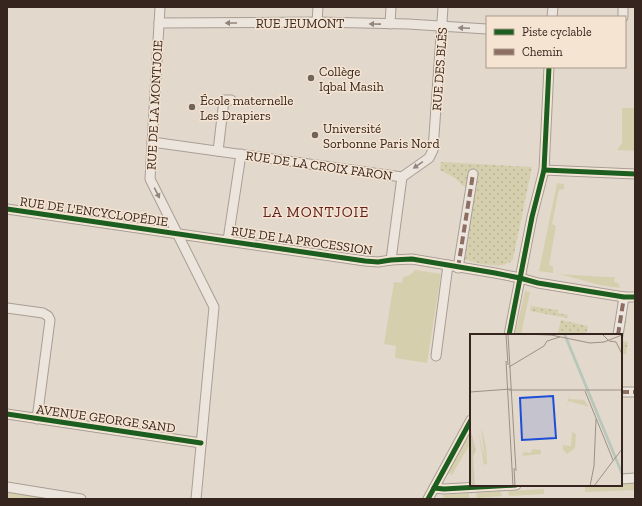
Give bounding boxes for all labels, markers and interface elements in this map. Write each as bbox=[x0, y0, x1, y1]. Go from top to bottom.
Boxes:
street label: RUE JEUMONT bbox=[256, 16, 344, 31]
legend bbox=[486, 16, 626, 68]
one-way arrow bbox=[224, 20, 237, 26]
one-way arrow bbox=[368, 21, 381, 27]
one-way arrow bbox=[458, 24, 470, 31]
text: Piste cyclable bbox=[522, 25, 592, 39]
street label: RUE DES BLÉS bbox=[429, 27, 450, 111]
street label: RUE DE LA MONTJOIE bbox=[144, 39, 165, 170]
text: Chemin bbox=[522, 45, 563, 59]
place label: Collège Iqbal Masih bbox=[319, 64, 384, 94]
marker: Collège Iqbal Masih bbox=[306, 73, 316, 83]
place label: École maternelle Les Drapiers bbox=[200, 93, 293, 123]
marker: École maternelle Les Drapiers bbox=[187, 102, 197, 112]
place label: Université Sorbonne Paris Nord bbox=[323, 121, 440, 151]
marker: Université Sorbonne Paris Nord bbox=[310, 130, 320, 140]
street label: RUE DE LA CROIX FARON bbox=[245, 148, 394, 183]
one-way arrow bbox=[413, 161, 424, 169]
one-way arrow bbox=[154, 187, 160, 199]
street label: RUE DE L'ENCYCLOPÉDIE bbox=[19, 194, 169, 229]
district label: LA MONTJOIE bbox=[263, 203, 369, 221]
street label: RUE DE LA PROCESSION bbox=[230, 223, 374, 258]
inset map bbox=[470, 334, 622, 486]
street label: AVENUE GEORGE SAND bbox=[35, 401, 177, 436]

